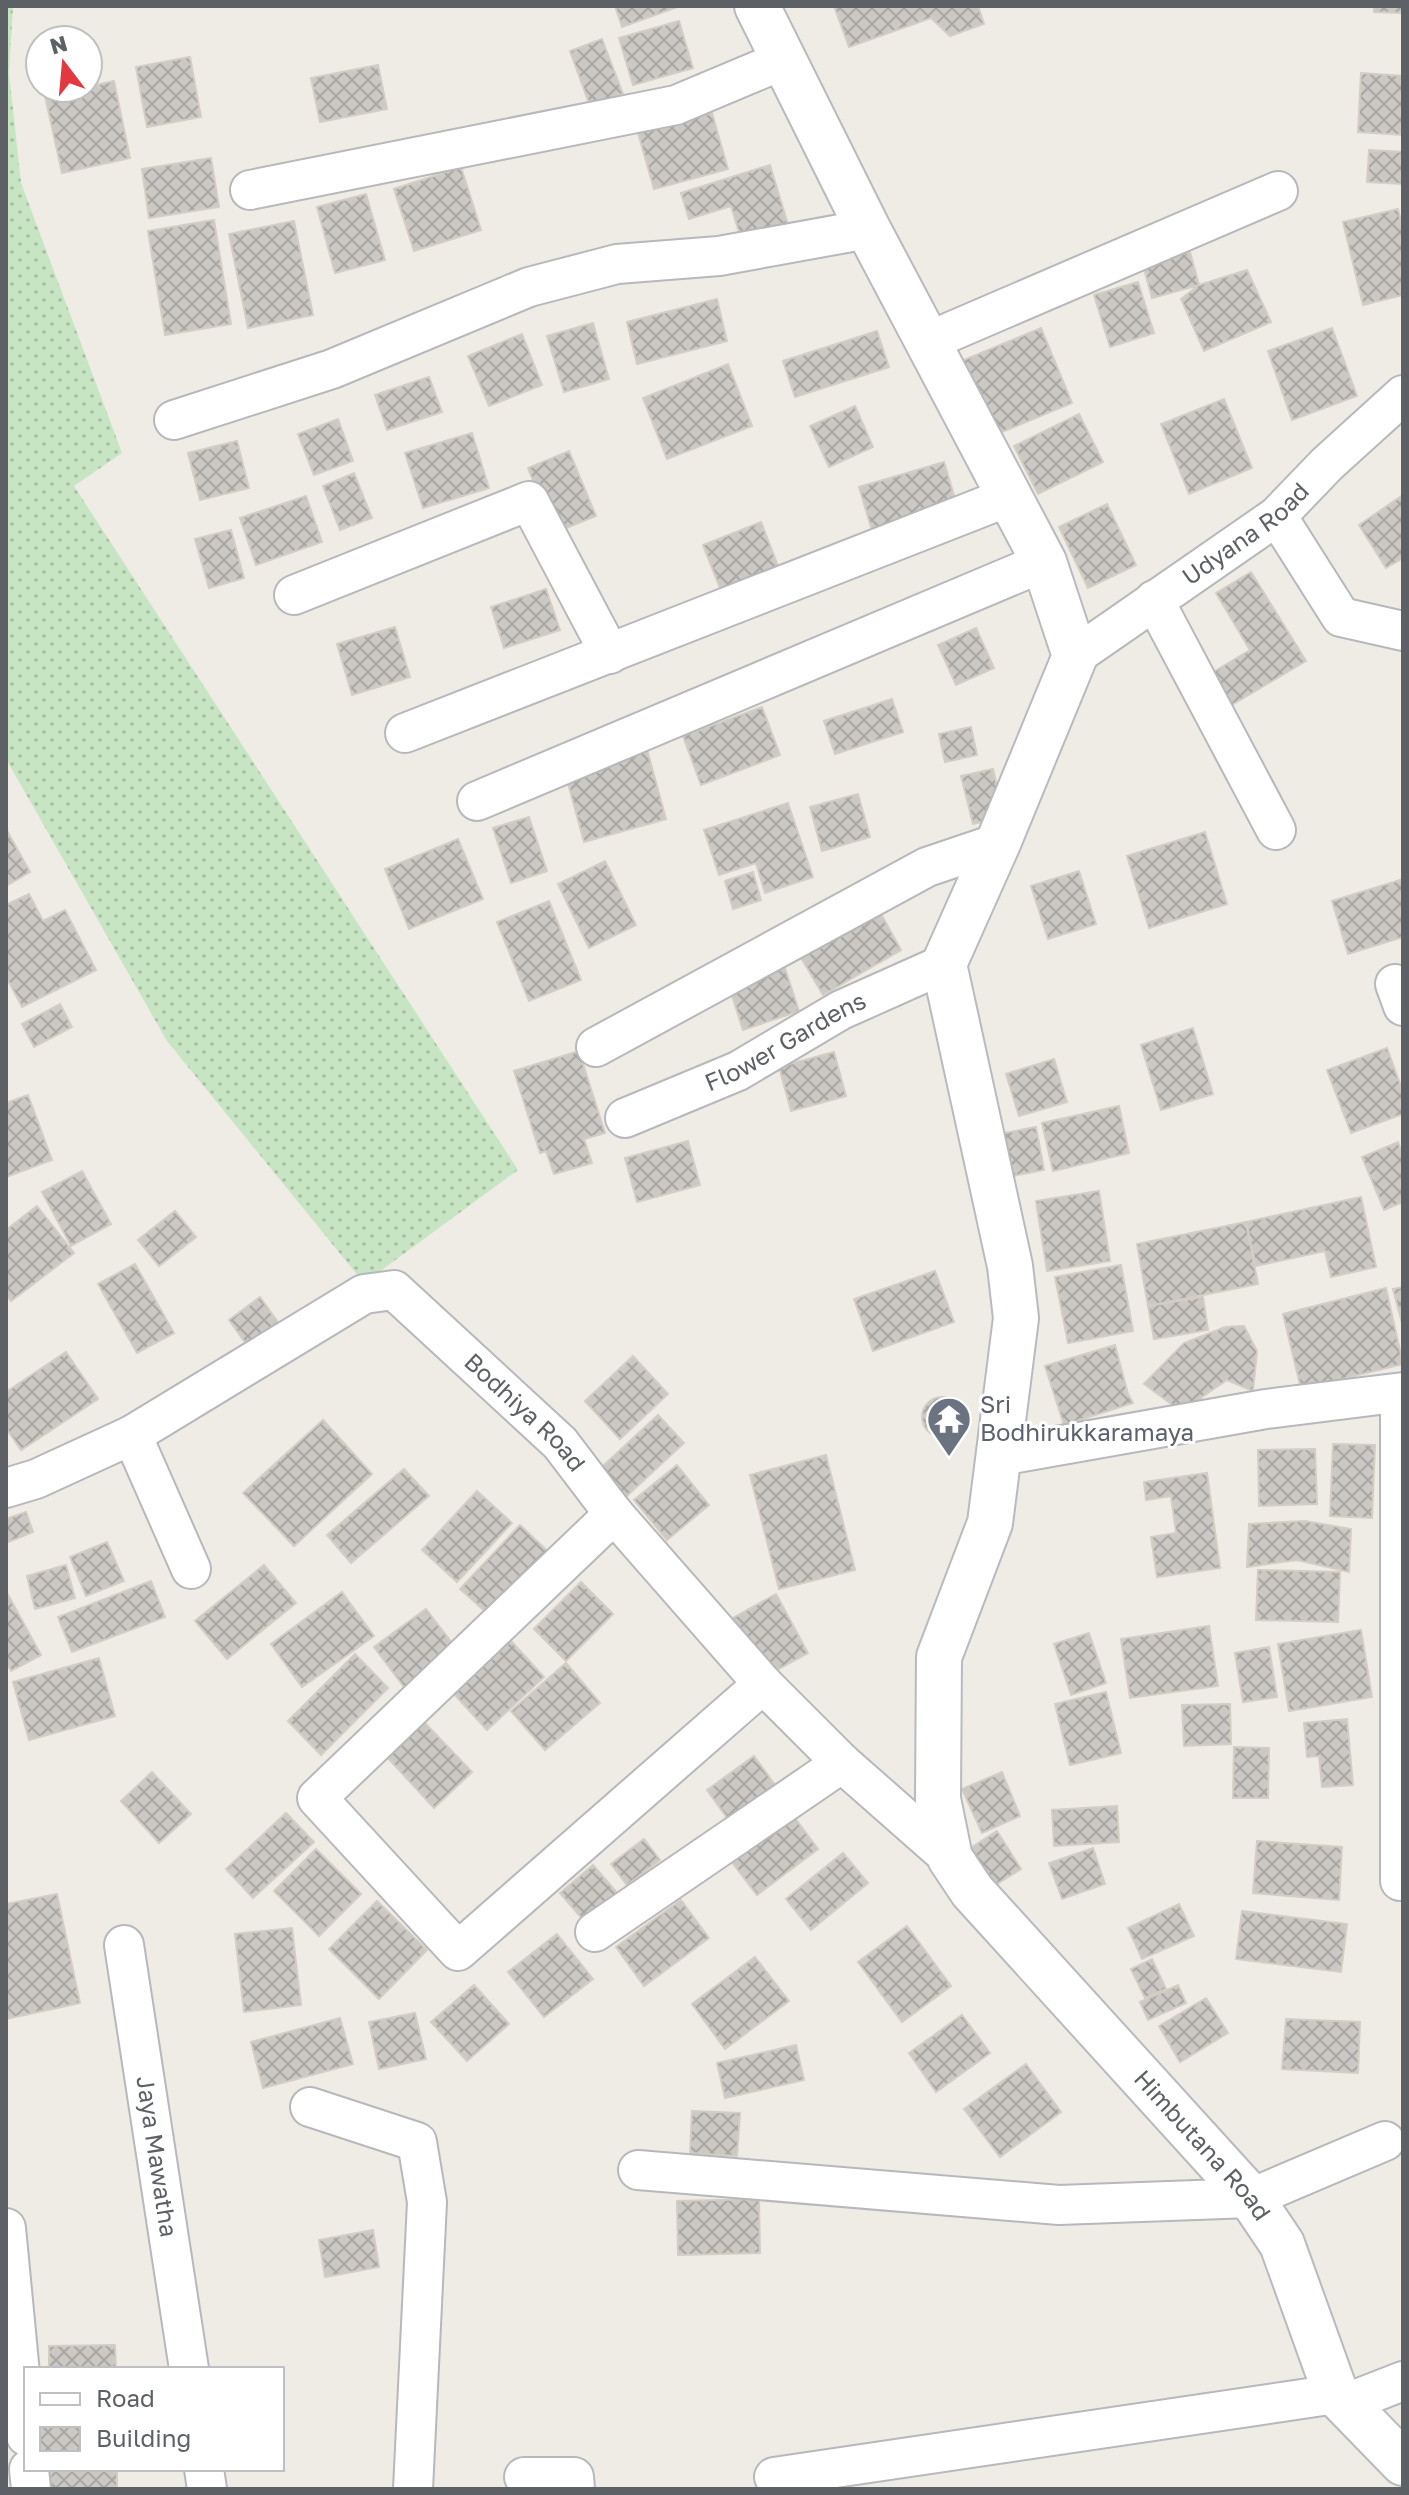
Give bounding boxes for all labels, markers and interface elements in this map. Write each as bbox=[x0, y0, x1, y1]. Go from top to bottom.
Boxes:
north arrow bbox=[24, 24, 104, 104]
text: N bbox=[47, 29, 70, 60]
street label: Udyana Road bbox=[1176, 476, 1314, 590]
street label: Flower Gardens bbox=[700, 985, 870, 1096]
street label: Bodhiya Road bbox=[459, 1346, 592, 1477]
place label: Sri Bodhirukkaramaya bbox=[980, 1389, 1194, 1446]
temple icon: Sri Bodhirukkaramaya bbox=[925, 1395, 973, 1458]
street label: Himbutana Road bbox=[1129, 2063, 1278, 2225]
street label: Jaya Mawatha bbox=[131, 2074, 185, 2239]
legend bbox=[24, 2367, 284, 2471]
text: Road bbox=[96, 2383, 155, 2412]
text: Building bbox=[96, 2423, 191, 2452]

